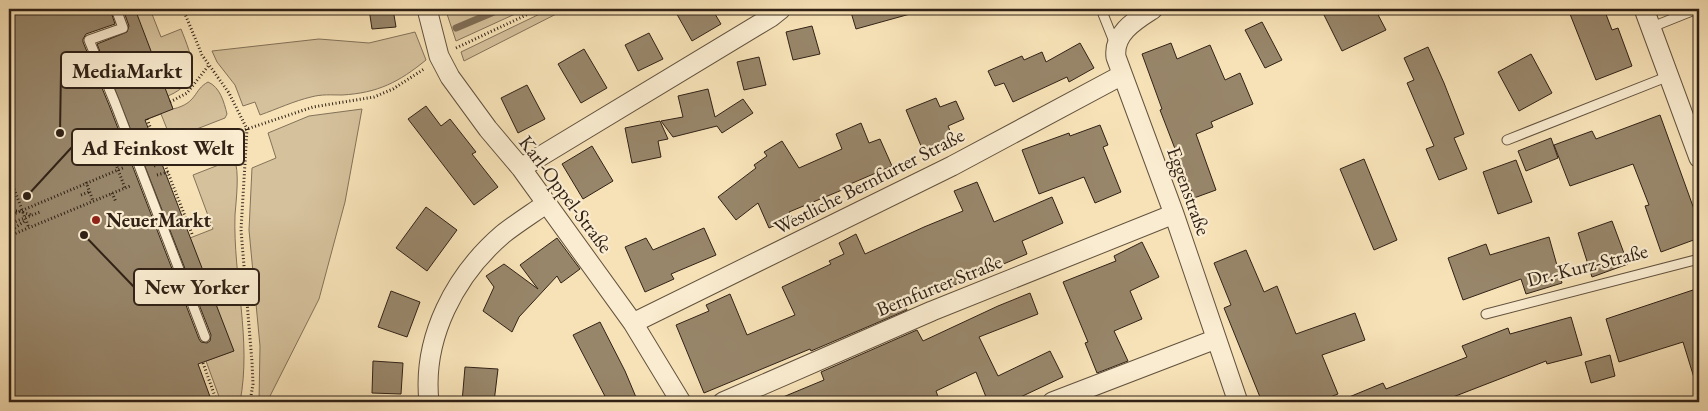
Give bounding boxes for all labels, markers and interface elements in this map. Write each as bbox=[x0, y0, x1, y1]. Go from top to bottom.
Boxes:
callout: MediaMarkt bbox=[61, 52, 192, 88]
text: MediaMarkt bbox=[72, 57, 182, 84]
street label: Westliche Bernfurter Straße bbox=[770, 122, 969, 240]
callout: Ad Feinkost Welt bbox=[72, 129, 244, 165]
street label: Karl-Oppel-Straße bbox=[513, 130, 619, 258]
text: Ad Feinkost Welt bbox=[81, 134, 234, 161]
street label: Eggenstraße bbox=[1161, 143, 1217, 239]
place label: NeuerMarkt bbox=[106, 207, 212, 233]
marker: NeuerMarkt bbox=[90, 214, 102, 226]
street label: Dr.-Kurz-Straße bbox=[1524, 237, 1650, 293]
street label: Bernfurter Straße bbox=[872, 248, 1006, 322]
callout: New Yorker bbox=[134, 269, 259, 305]
text: New Yorker bbox=[144, 273, 250, 300]

